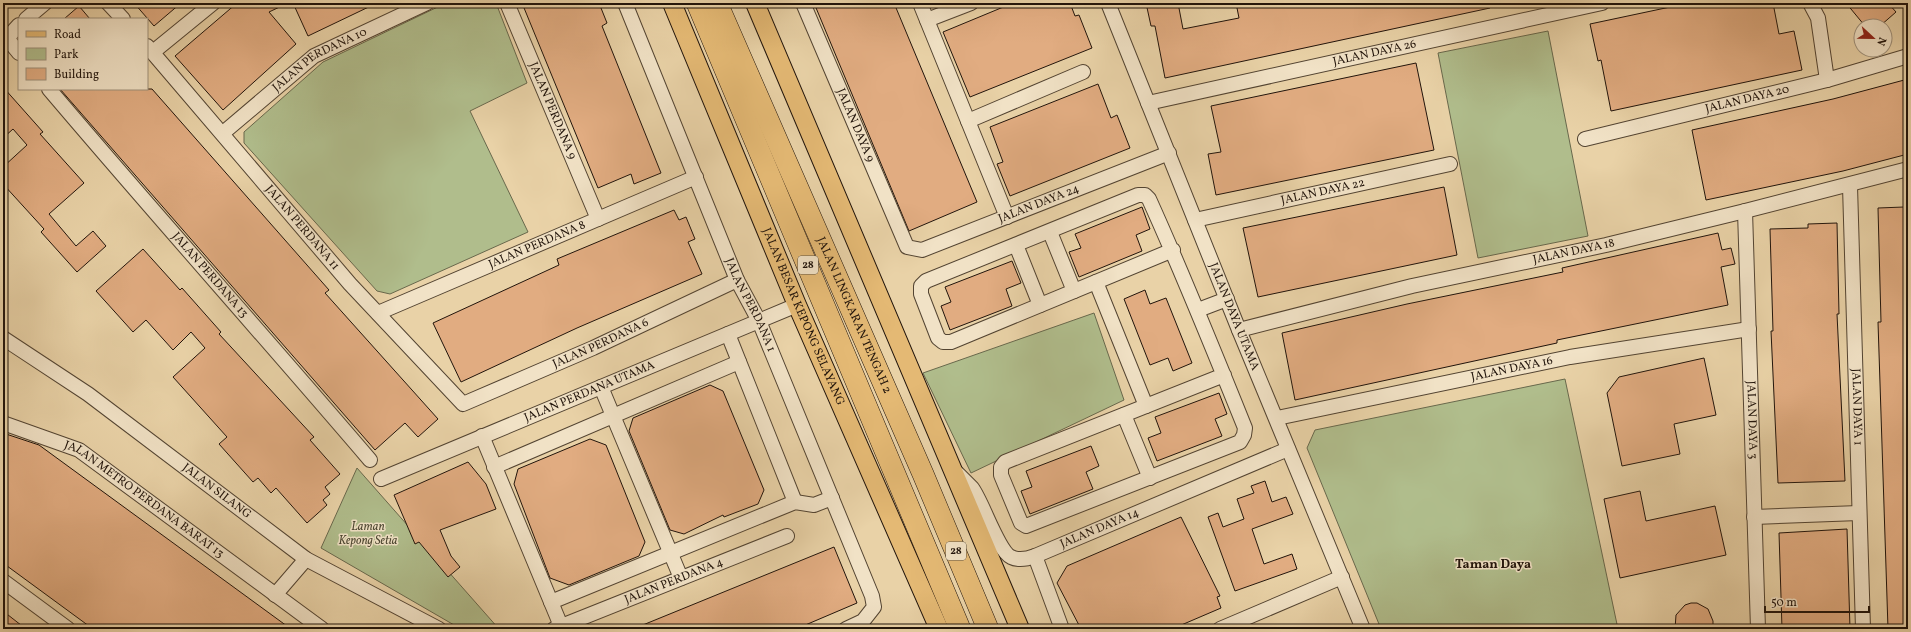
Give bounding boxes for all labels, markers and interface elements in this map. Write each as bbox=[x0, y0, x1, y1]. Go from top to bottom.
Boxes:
legend bbox=[18, 18, 148, 90]
north arrow bbox=[1853, 18, 1893, 58]
street label: JALAN PERDANA 10 bbox=[269, 24, 370, 96]
text: Road bbox=[54, 27, 81, 43]
text: N bbox=[1872, 35, 1889, 48]
street label: JALAN DAYA 26 bbox=[1331, 36, 1418, 70]
text: Park bbox=[54, 47, 79, 63]
street label: JALAN PERDANA 9 bbox=[525, 60, 580, 162]
text: Building bbox=[54, 67, 99, 83]
street label: JALAN DAYA 20 bbox=[1704, 81, 1791, 117]
street label: JALAN DAYA 9 bbox=[832, 86, 878, 165]
street label: JALAN DAYA 22 bbox=[1280, 175, 1366, 209]
street label: JALAN DAYA 24 bbox=[996, 181, 1082, 227]
street label: JALAN PERDANA 11 bbox=[261, 182, 343, 274]
street label: JALAN PERDANA 8 bbox=[486, 217, 588, 273]
street label: JALAN BESAR KEPONG SELAYANG bbox=[758, 226, 848, 408]
street label: JALAN PERDANA 13 bbox=[168, 229, 252, 321]
street label: JALAN LINGKARAN TENGAH 2 bbox=[812, 235, 895, 396]
street label: JALAN DAYA 18 bbox=[1532, 235, 1617, 268]
street label: JALAN PERDANA 1 bbox=[721, 256, 779, 355]
road number: 28 bbox=[798, 256, 818, 274]
street label: JALAN DAYA UTAMA bbox=[1205, 260, 1263, 373]
street label: JALAN PERDANA 6 bbox=[550, 315, 651, 372]
street label: JALAN DAYA 16 bbox=[1470, 353, 1554, 385]
street label: JALAN PERDANA UTAMA bbox=[522, 357, 658, 426]
street label: JALAN DAYA 1 bbox=[1847, 368, 1866, 446]
street label: JALAN DAYA 3 bbox=[1742, 380, 1761, 459]
street label: JALAN METRO PERDANA BARAT 13 bbox=[62, 437, 227, 562]
street label: JALAN SILANG bbox=[179, 460, 254, 523]
street label: JALAN DAYA 14 bbox=[1058, 505, 1142, 552]
park label: Laman Kepong Setia bbox=[339, 519, 398, 549]
road number: 28 bbox=[946, 542, 966, 560]
street label: JALAN PERDANA 4 bbox=[622, 554, 726, 608]
district label: Taman Daya bbox=[1455, 556, 1531, 574]
scale bar bbox=[1765, 588, 1869, 614]
text: 50 m bbox=[1771, 595, 1797, 611]

